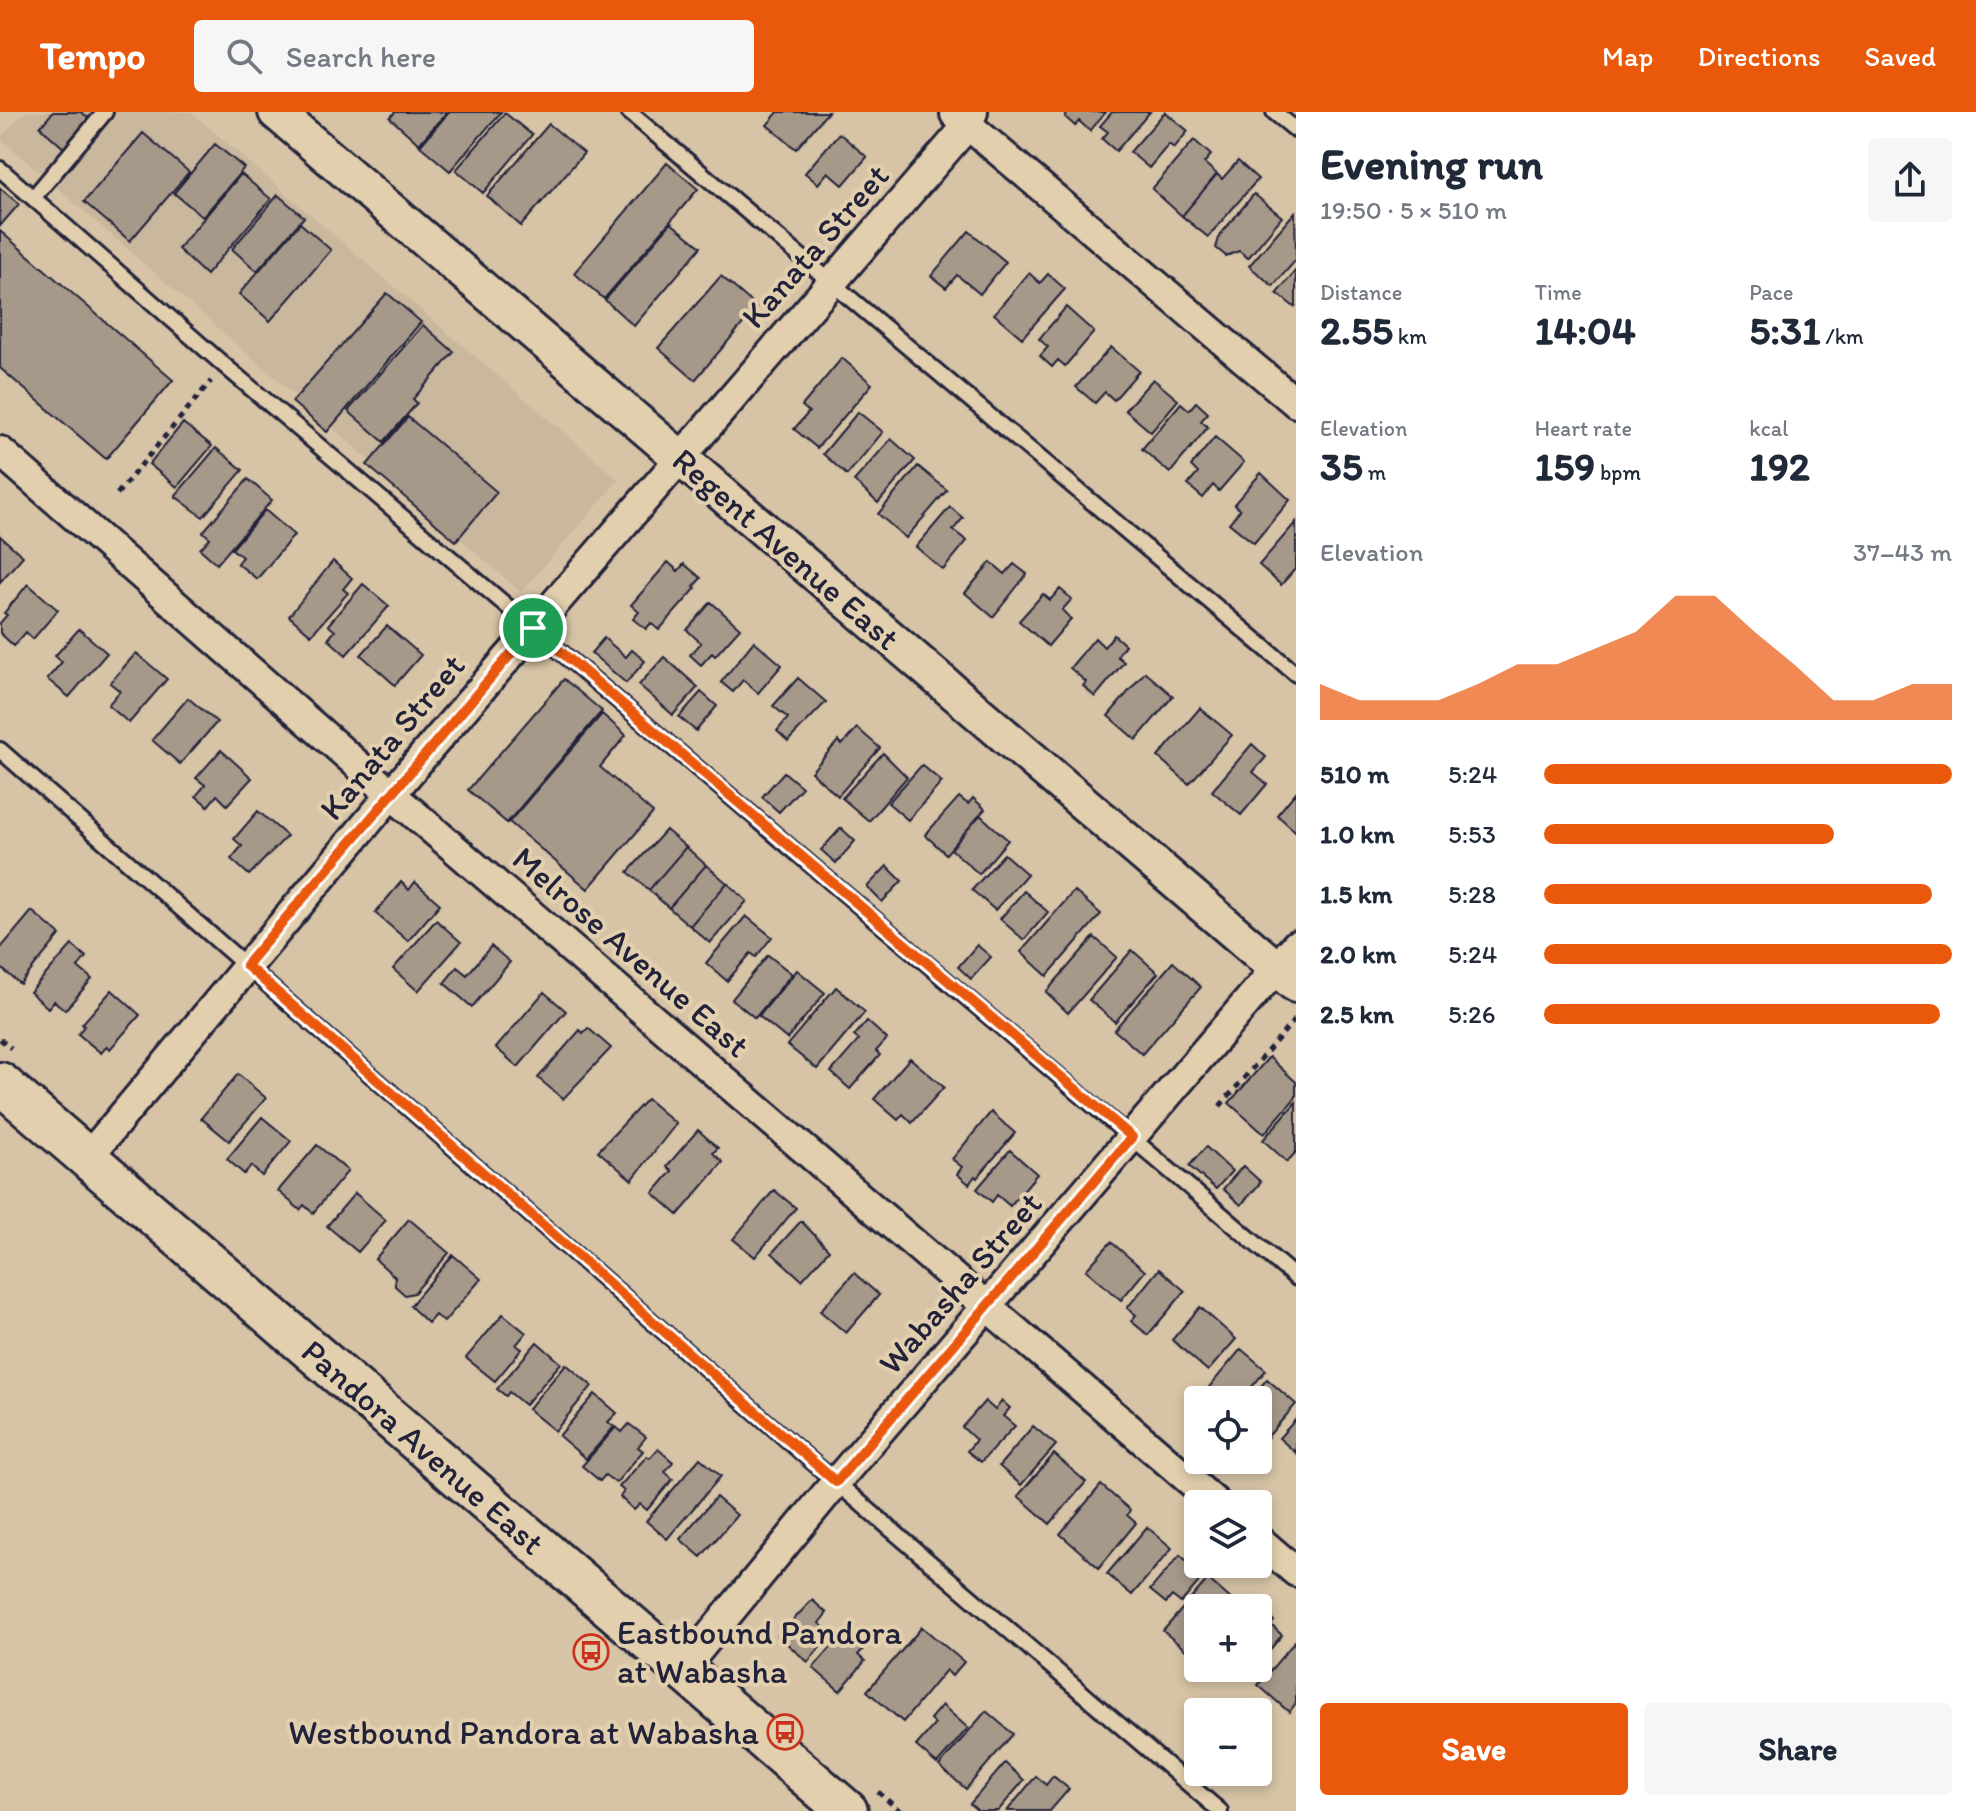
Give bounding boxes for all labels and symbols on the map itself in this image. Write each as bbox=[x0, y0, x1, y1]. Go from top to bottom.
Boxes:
street label: Kanata Street bbox=[733, 155, 898, 336]
street label: Regent Avenue East bbox=[664, 439, 908, 659]
pin bbox=[499, 594, 567, 662]
street label: Kanata Street bbox=[311, 646, 473, 828]
street label: Melrose Avenue East bbox=[504, 838, 758, 1066]
street label: Wabasha Street bbox=[870, 1183, 1050, 1383]
street label: Pandora Avenue East bbox=[293, 1330, 553, 1564]
place label: Eastbound Pandora at Wabasha bbox=[617, 1612, 903, 1692]
bus stop icon: Eastbound Pandora at Wabasha bbox=[572, 1633, 610, 1671]
place label: Westbound Pandora at Wabasha bbox=[288, 1712, 759, 1753]
bus stop icon: Westbound Pandora at Wabasha bbox=[766, 1713, 804, 1751]

